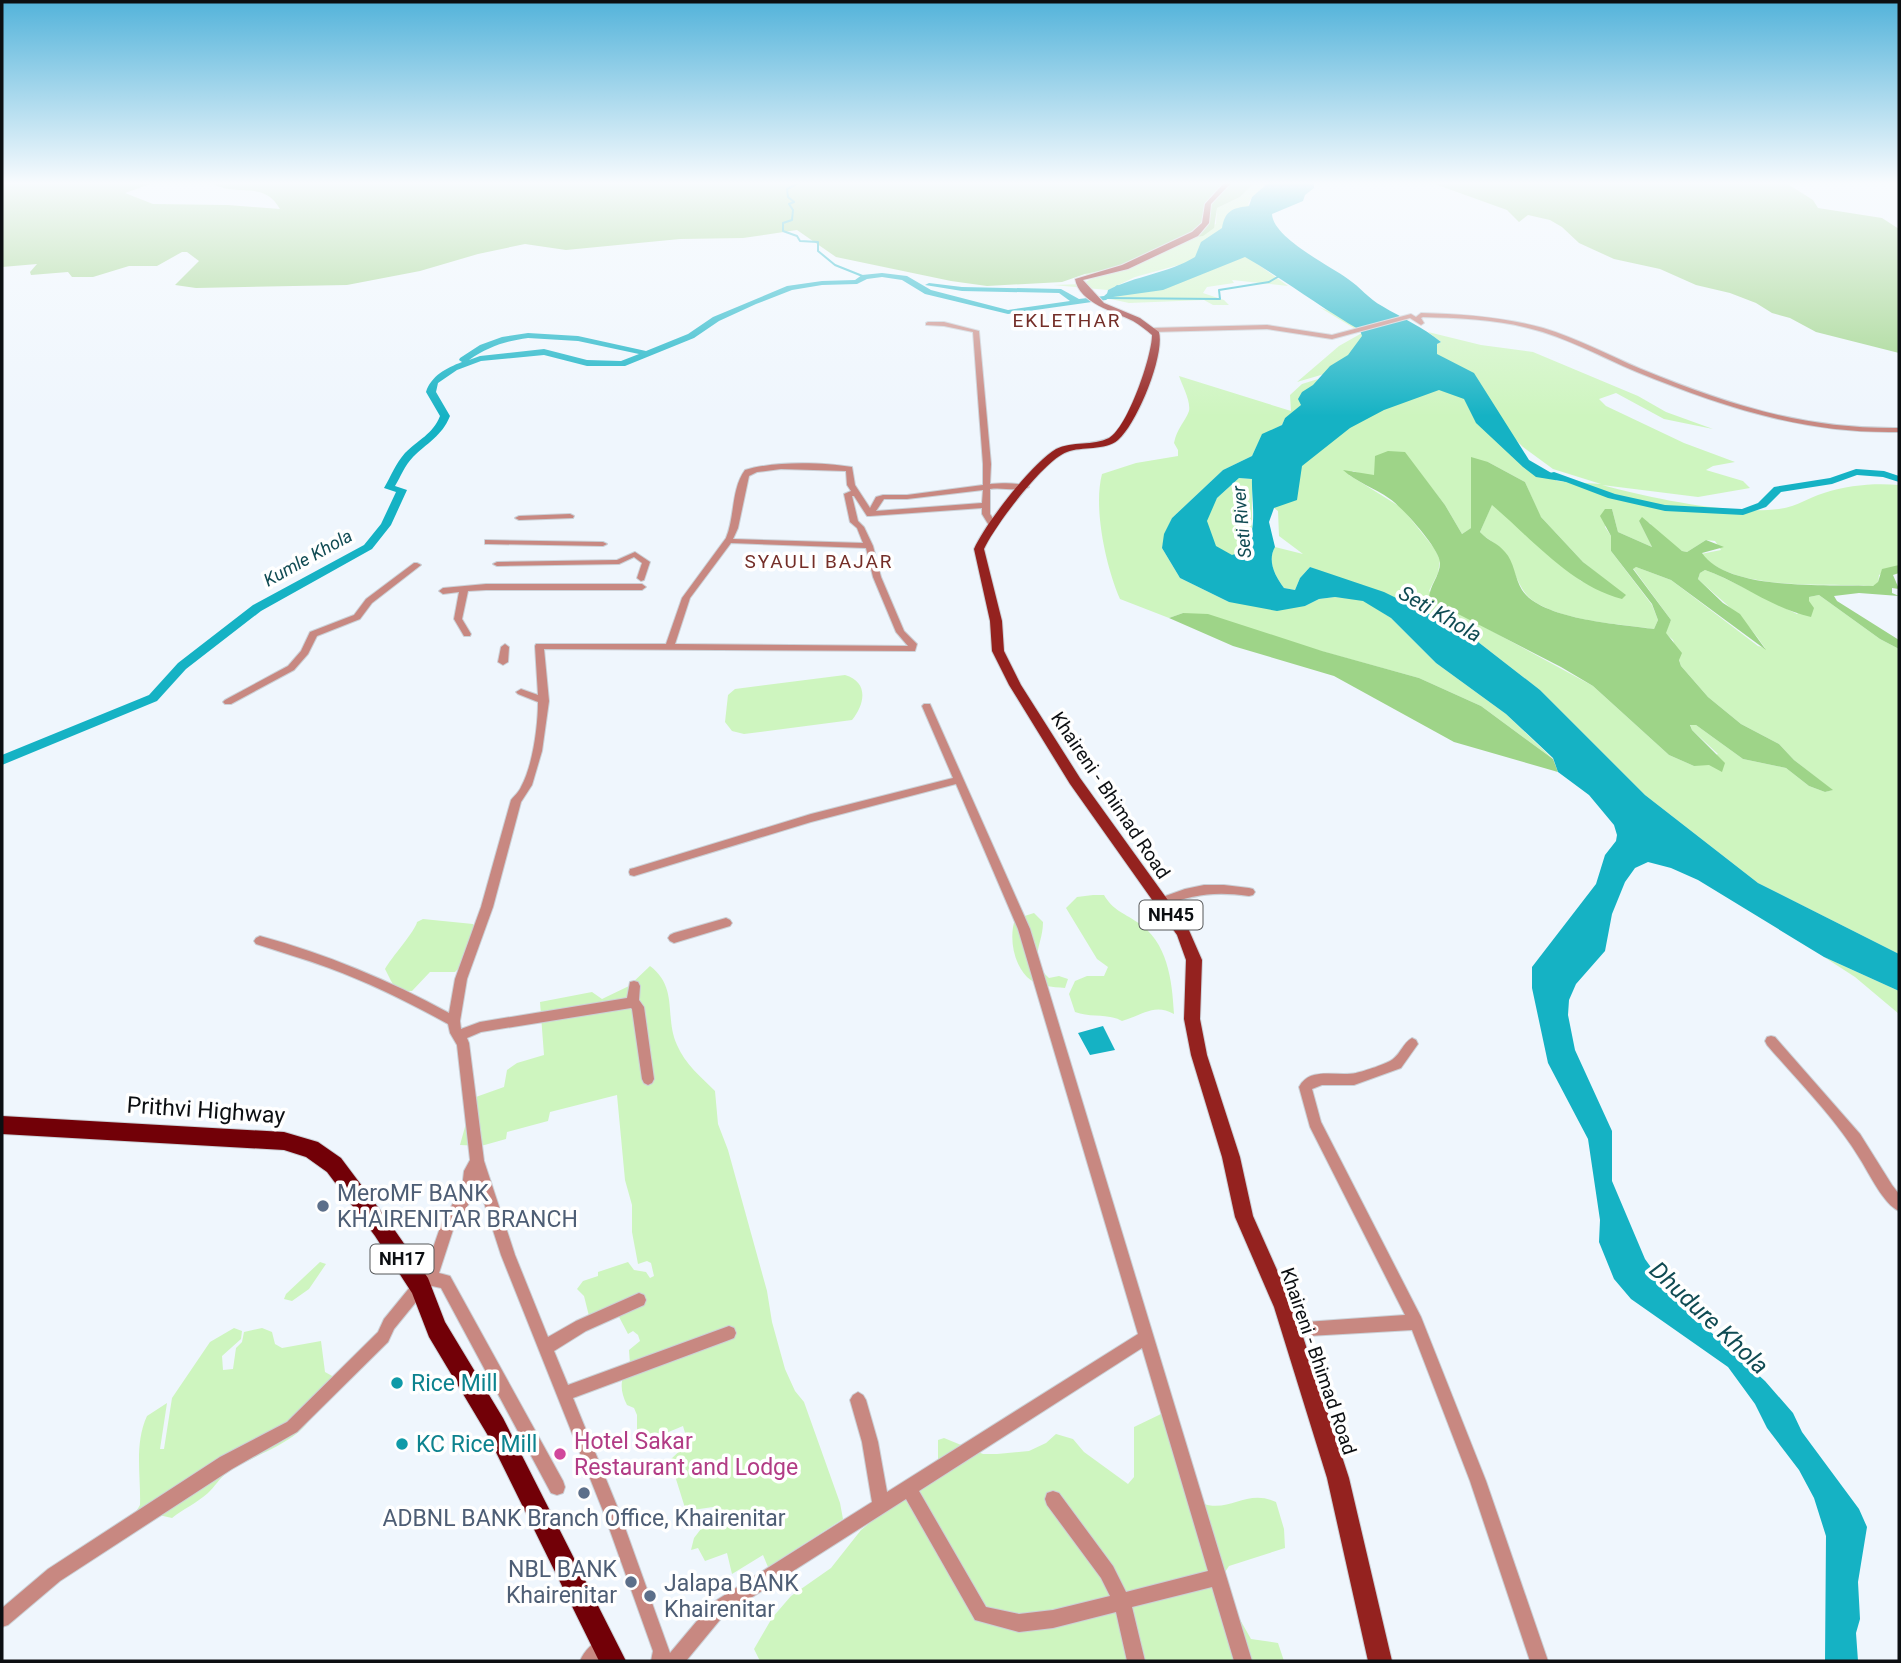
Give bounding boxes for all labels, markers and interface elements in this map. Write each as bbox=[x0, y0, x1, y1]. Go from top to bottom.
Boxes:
district label: EKLETHAR bbox=[1012, 309, 1122, 332]
water label: Seti River bbox=[1228, 484, 1255, 559]
water label: Kumle Khola bbox=[260, 525, 356, 590]
district label: SYAULI BAJAR bbox=[744, 550, 894, 573]
water label: Seti Khola bbox=[1394, 581, 1486, 647]
street label: Khaireni - Bhimad Road bbox=[1046, 707, 1175, 883]
road number: NH45 bbox=[1140, 900, 1202, 930]
street label: Prithvi Highway bbox=[126, 1091, 286, 1130]
place label: MeroMF BANK KHAIRENITAR BRANCH bbox=[337, 1180, 578, 1233]
marker: MeroMF BANK KHAIRENITAR BRANCH bbox=[315, 1198, 331, 1214]
road number: NH17 bbox=[370, 1244, 434, 1274]
water label: Dhudure Khola bbox=[1644, 1256, 1774, 1380]
street label: Khaireni - Bhimad Road bbox=[1276, 1265, 1361, 1458]
place label: Rice Mill bbox=[411, 1370, 498, 1397]
marker: Rice Mill bbox=[389, 1375, 405, 1391]
place label: Hotel Sakar Restaurant and Lodge bbox=[574, 1428, 798, 1481]
place label: KC Rice Mill bbox=[416, 1431, 537, 1458]
marker: KC Rice Mill bbox=[394, 1436, 410, 1452]
marker: Hotel Sakar Restaurant and Lodge bbox=[552, 1446, 568, 1462]
marker: ADBNL BANK Branch Office, Khairenitar bbox=[576, 1485, 592, 1501]
place label: ADBNL BANK Branch Office, Khairenitar bbox=[382, 1505, 786, 1532]
place label: NBL BANK Khairenitar bbox=[506, 1556, 618, 1609]
place label: Jalapa BANK Khairenitar bbox=[664, 1570, 799, 1623]
marker: NBL BANK Khairenitar bbox=[623, 1574, 639, 1590]
marker: Jalapa BANK Khairenitar bbox=[642, 1588, 658, 1604]

